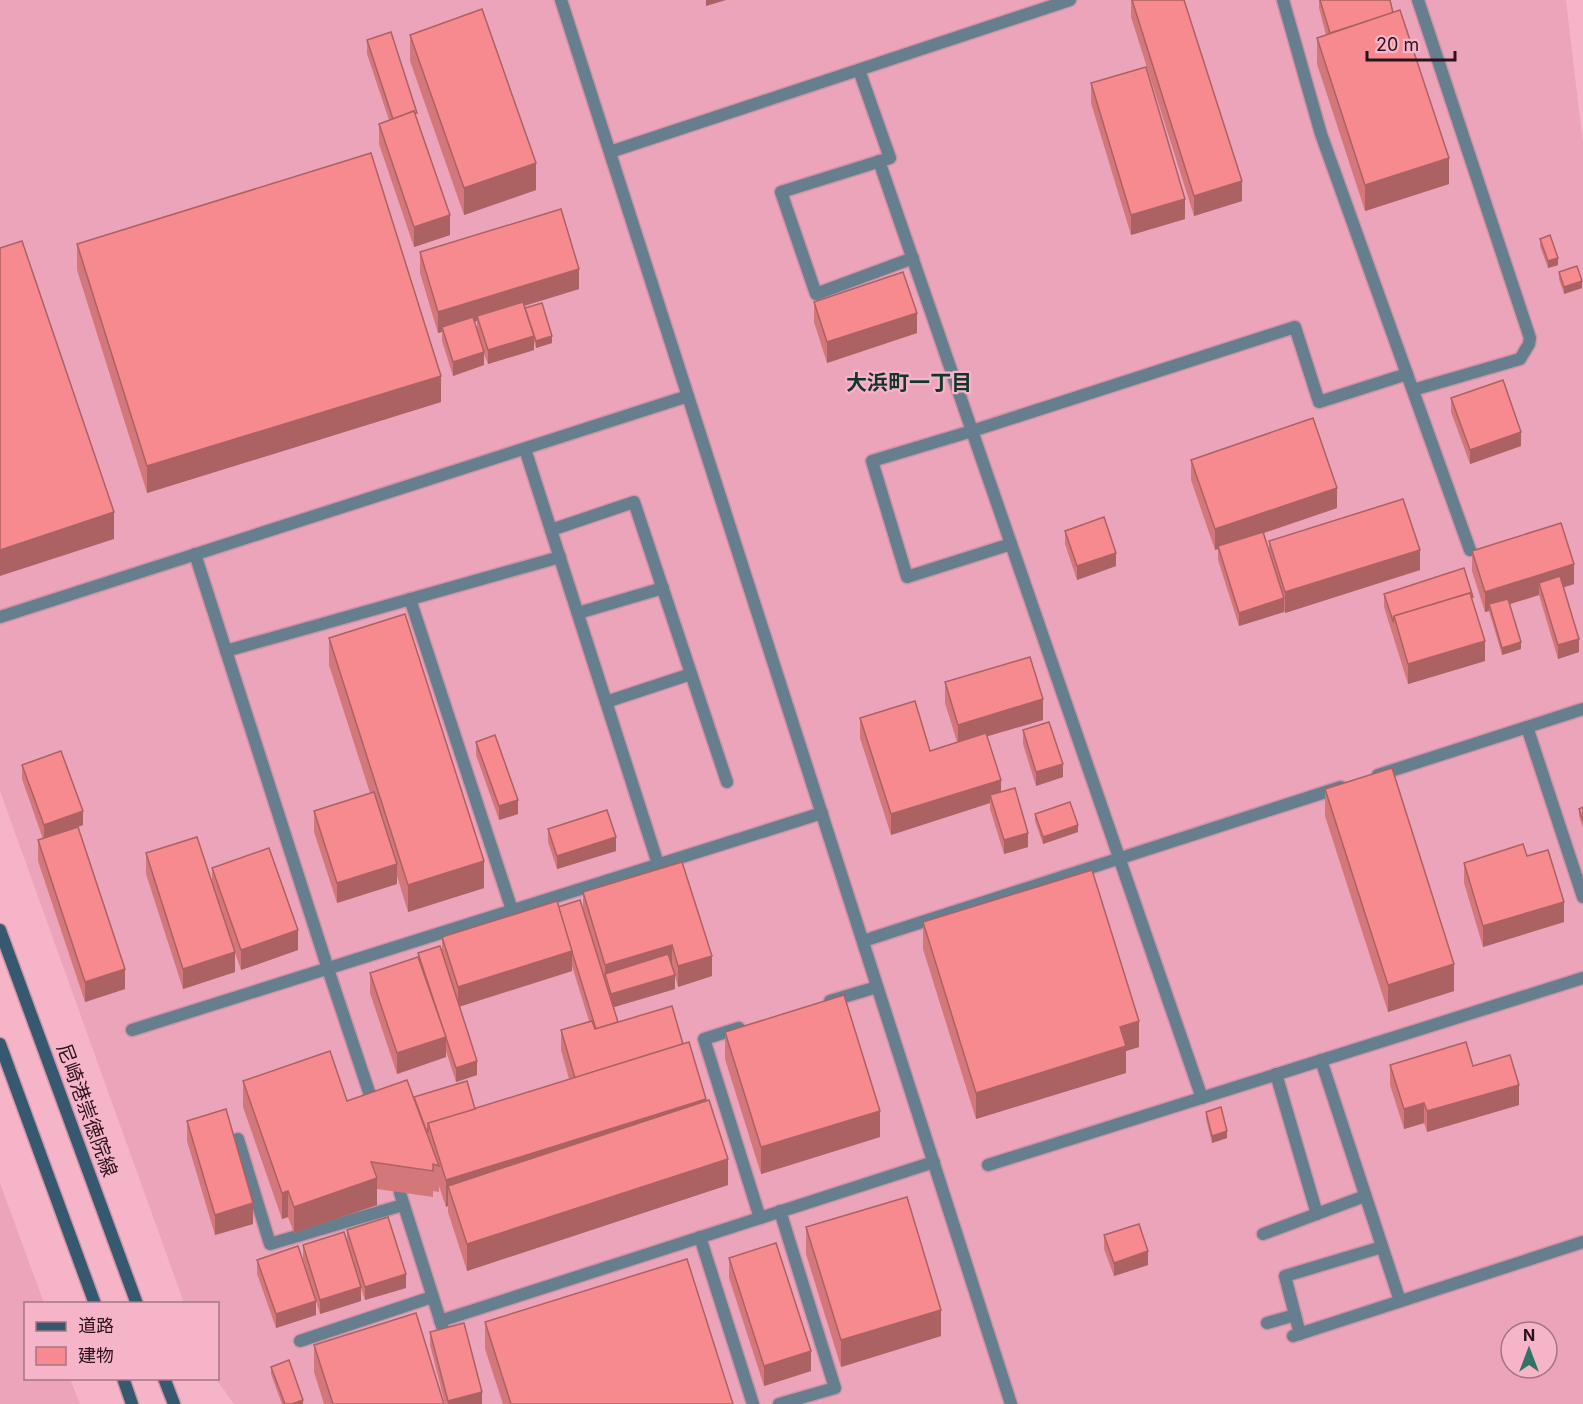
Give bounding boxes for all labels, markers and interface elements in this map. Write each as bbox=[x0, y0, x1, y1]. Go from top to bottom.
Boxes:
scale bar bbox=[1367, 24, 1456, 62]
text: 20 m bbox=[1376, 34, 1419, 55]
district label: 大浜町一丁目 bbox=[846, 370, 972, 395]
street label: 尼崎港崇徳院線 bbox=[52, 1040, 122, 1180]
legend bbox=[24, 1302, 219, 1380]
text: 道路 bbox=[78, 1315, 114, 1336]
north arrow bbox=[1499, 1320, 1559, 1380]
text: N bbox=[1523, 1325, 1535, 1345]
text: 建物 bbox=[78, 1345, 114, 1366]

